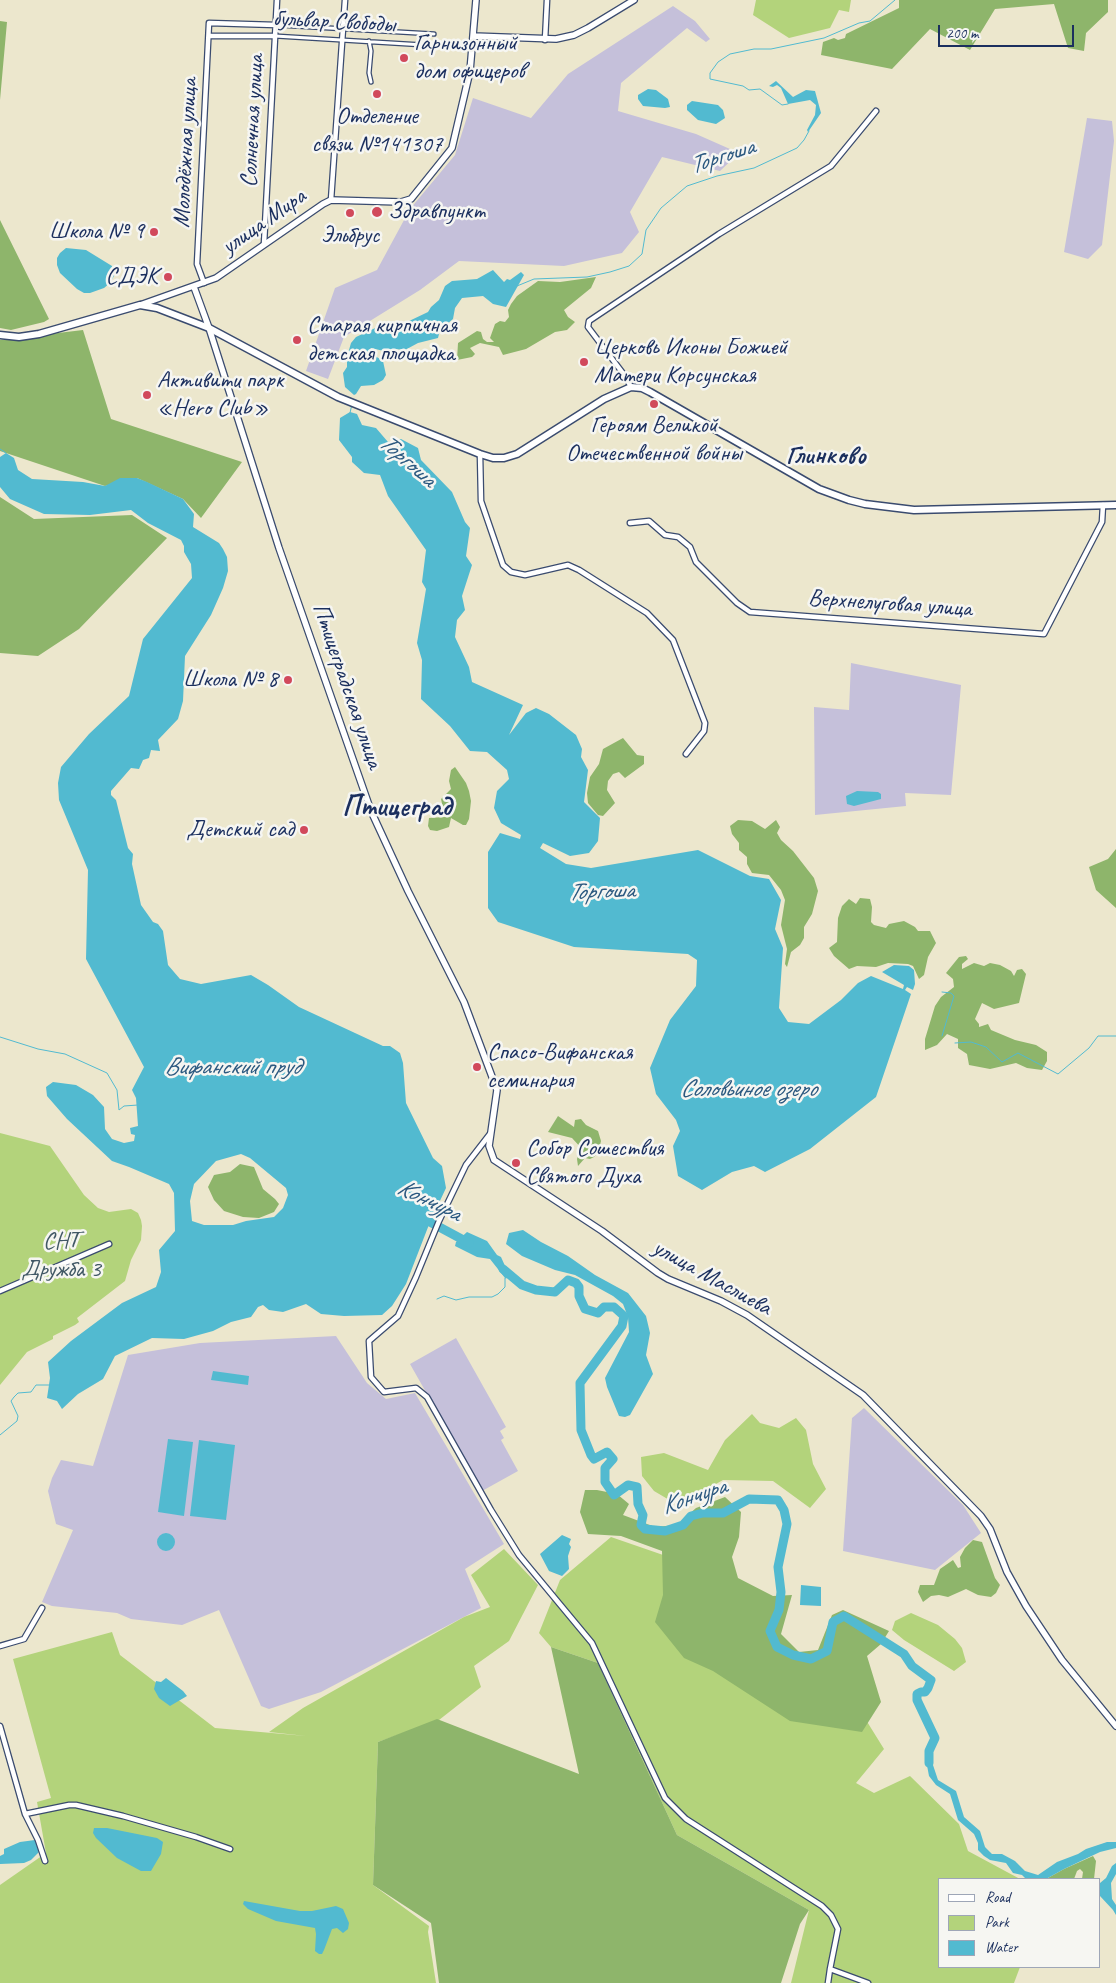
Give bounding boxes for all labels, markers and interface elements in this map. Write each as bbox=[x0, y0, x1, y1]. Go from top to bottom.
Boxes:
street label: бульвар Свободы bbox=[272, 4, 396, 40]
scale bar bbox=[941, 15, 1077, 47]
text: 200 m bbox=[946, 24, 978, 43]
place label: Гарнизонный дом офицеров bbox=[414, 30, 525, 86]
marker: Гарнизонный дом офицеров bbox=[398, 52, 410, 64]
street label: Солнечная улица bbox=[235, 54, 271, 188]
street label: Молодёжная улица bbox=[168, 77, 204, 229]
marker: Отделение связи №141307 bbox=[371, 88, 383, 100]
place label: Отделение связи №141307 bbox=[311, 103, 443, 159]
water label: Торгоша bbox=[686, 132, 758, 182]
street label: улица Мира bbox=[216, 183, 312, 261]
place label: Здравпункт bbox=[388, 198, 485, 226]
marker: Здравпункт bbox=[370, 205, 384, 219]
marker: Эльбрус bbox=[344, 207, 356, 219]
place label: Школа № 9 bbox=[49, 218, 144, 246]
place label: Эльбрус bbox=[321, 222, 379, 250]
marker: Школа № 9 bbox=[148, 226, 160, 238]
place label: СДЭК bbox=[105, 263, 158, 291]
marker: СДЭК bbox=[162, 271, 174, 283]
place label: Старая кирпичная детская площадка bbox=[307, 312, 457, 368]
marker: Старая кирпичная детская площадка bbox=[291, 334, 303, 346]
place label: Церковь Иконы Божией Матери Корсунская bbox=[594, 334, 787, 390]
marker: Церковь Иконы Божией Матери Корсунская bbox=[578, 356, 590, 368]
place label: Активити парк «Hero Club» bbox=[157, 367, 283, 423]
marker: Активити парк «Hero Club» bbox=[141, 389, 153, 401]
marker: Героям Великой Отечественной войны bbox=[648, 398, 660, 410]
place label: Героям Великой Отечественной войны bbox=[566, 412, 742, 468]
water label: Торгоша bbox=[372, 428, 442, 494]
district label: Глинково bbox=[786, 440, 866, 472]
street label: Верхнелуговая улица bbox=[807, 584, 973, 624]
street label: Птицеградская улица bbox=[305, 599, 389, 773]
place label: Школа № 8 bbox=[183, 666, 278, 694]
marker: Школа № 8 bbox=[282, 674, 294, 686]
district label: Птицеград bbox=[342, 790, 452, 824]
place label: Детский сад bbox=[186, 816, 294, 844]
marker: Детский сад bbox=[298, 824, 310, 836]
water label: Торгоша bbox=[567, 876, 635, 908]
place label: Спасо-Вифанская семинария bbox=[487, 1039, 633, 1095]
water label: Вифанский пруд bbox=[164, 1052, 300, 1082]
marker: Спасо-Вифанская семинария bbox=[471, 1061, 483, 1073]
water label: Соловьиное озеро bbox=[680, 1074, 816, 1104]
place label: Собор Сошествия Святого Духа bbox=[526, 1135, 664, 1191]
marker: Собор Сошествия Святого Духа bbox=[510, 1157, 522, 1169]
water label: Кончура bbox=[392, 1173, 466, 1229]
park label: СНТ Дружба 3 bbox=[21, 1228, 101, 1284]
street label: улица Маслиева bbox=[647, 1234, 777, 1322]
water label: Кончура bbox=[657, 1472, 731, 1522]
legend bbox=[938, 1878, 1101, 1968]
text: Road bbox=[985, 1888, 1010, 1907]
text: Park bbox=[985, 1913, 1009, 1932]
text: Water bbox=[985, 1938, 1018, 1957]

